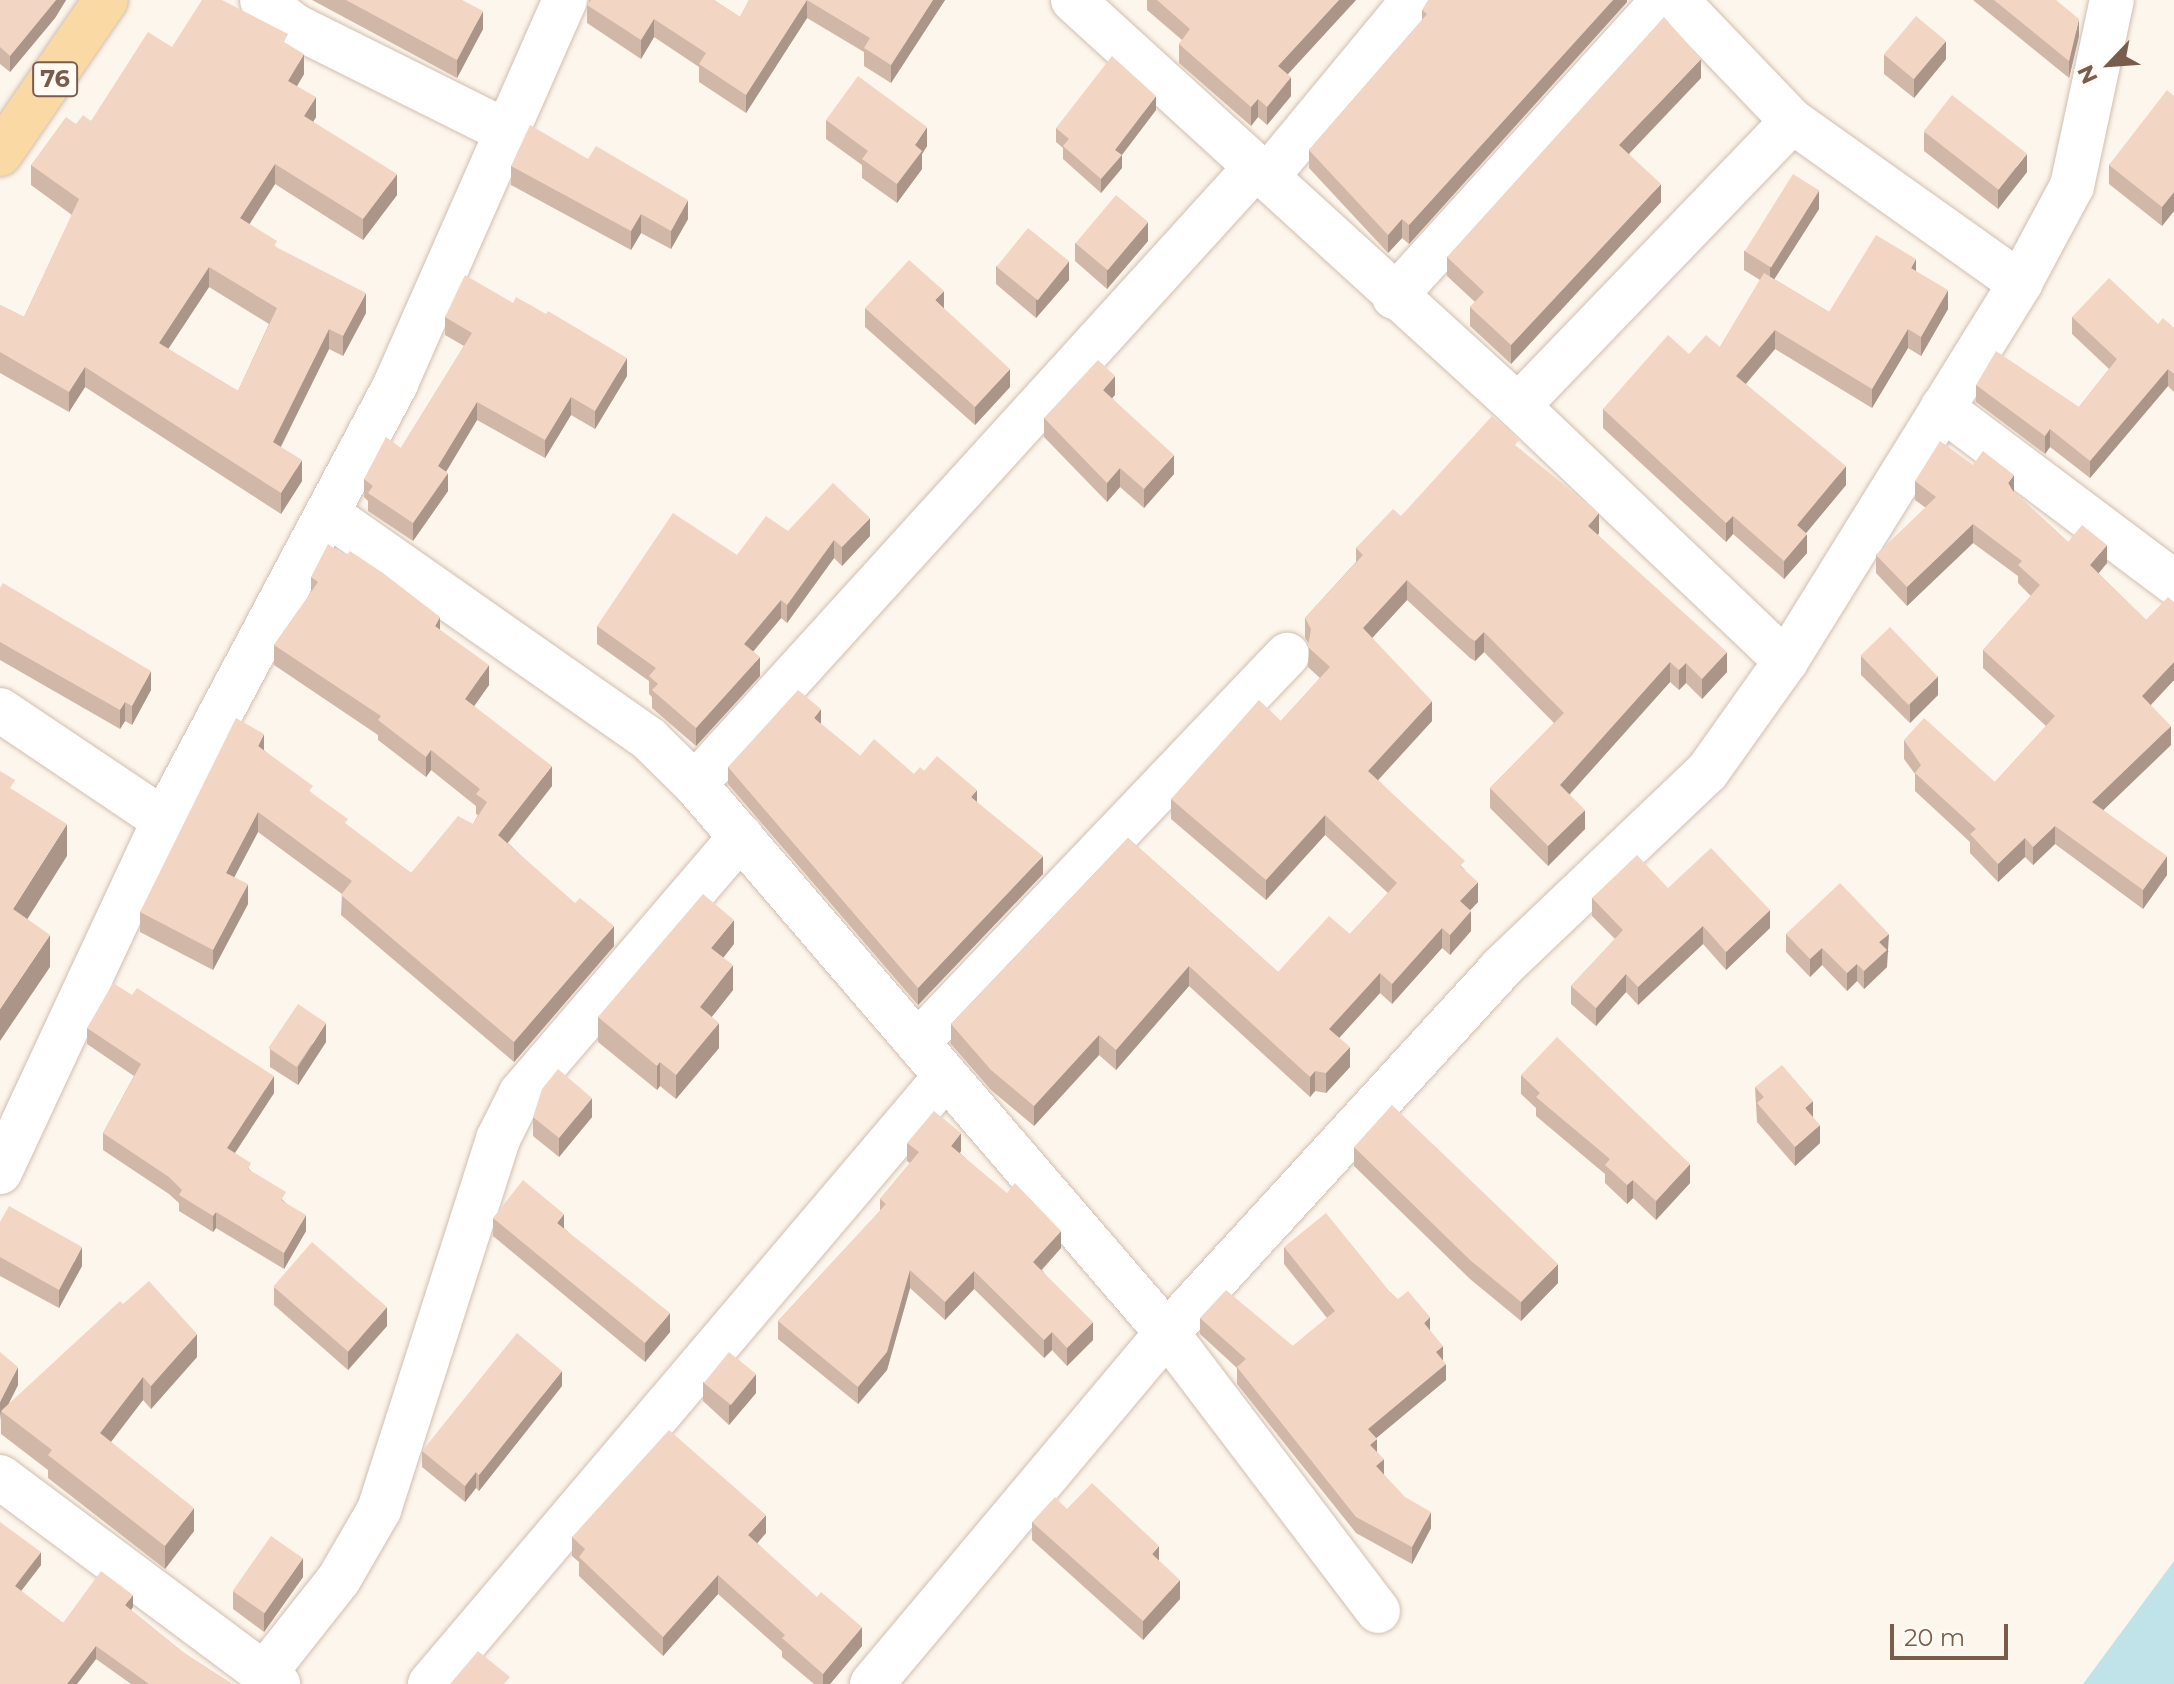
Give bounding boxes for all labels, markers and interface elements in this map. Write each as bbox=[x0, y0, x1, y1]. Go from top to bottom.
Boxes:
north arrow bbox=[2070, 24, 2150, 104]
road number: 76 bbox=[31, 59, 79, 99]
text: N bbox=[2072, 61, 2104, 88]
scale bar bbox=[1894, 1608, 2012, 1658]
text: 20 m bbox=[1904, 1623, 1965, 1652]

